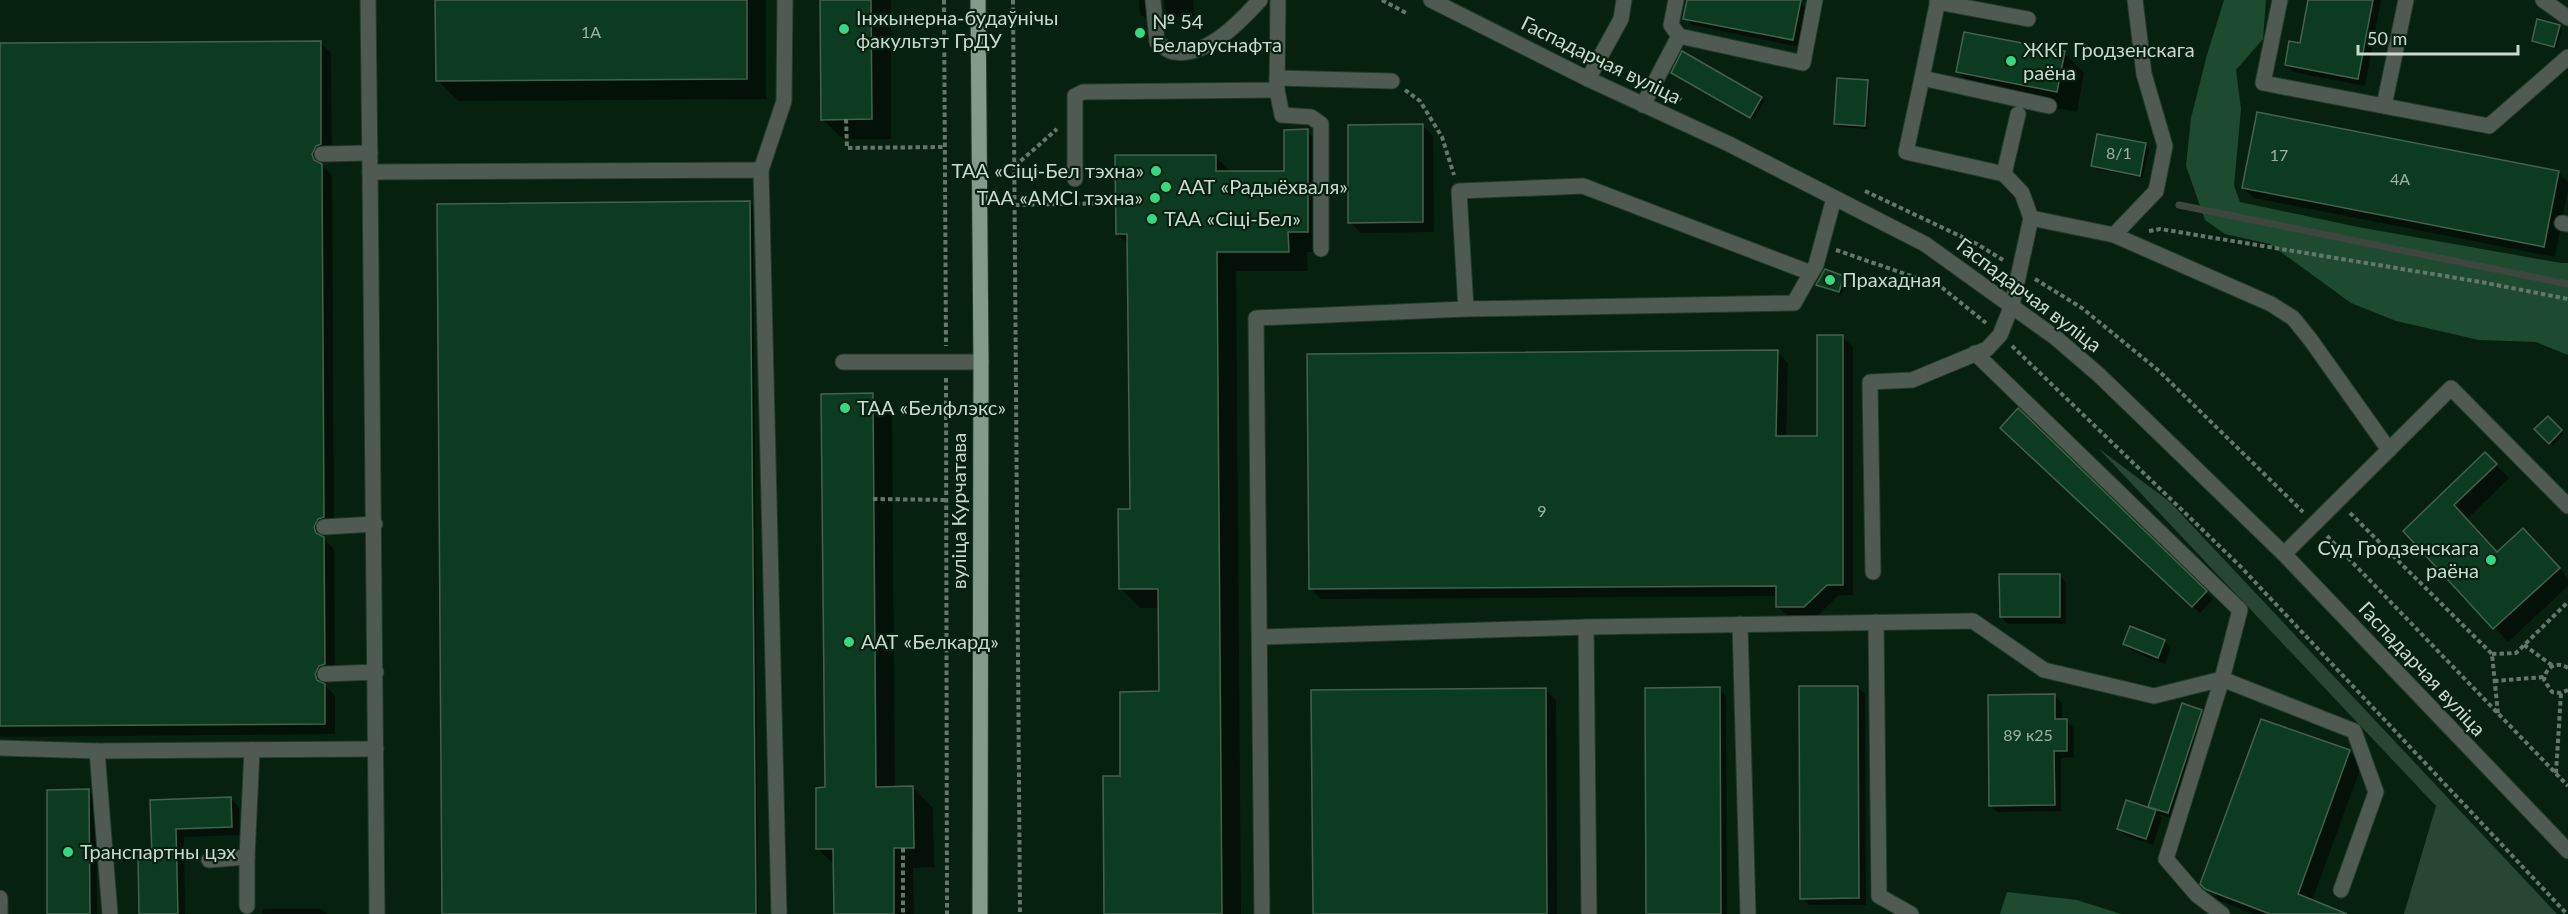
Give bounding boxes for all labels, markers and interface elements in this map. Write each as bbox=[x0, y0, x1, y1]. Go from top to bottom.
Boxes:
place label: Інжынерна-будаўнічы факультэт ГрДУ bbox=[856, 5, 1058, 52]
place label: № 54 Беларуснафта bbox=[1152, 9, 1282, 56]
street label: Гаспадарчая вуліца bbox=[1518, 10, 1685, 108]
scale bar bbox=[2358, 18, 2518, 56]
house number: 1А bbox=[581, 22, 601, 41]
marker: Інжынерна-будаўнічы факультэт ГрДУ bbox=[837, 22, 851, 36]
marker: № 54 Беларуснафта bbox=[1133, 26, 1147, 40]
text: 50 m bbox=[2367, 27, 2407, 49]
place label: ЖКГ Гродзенскага раёна bbox=[2023, 37, 2195, 84]
marker: ЖКГ Гродзенскага раёна bbox=[2004, 54, 2018, 68]
house number: 8/1 bbox=[2106, 143, 2132, 162]
house number: 17 bbox=[2270, 145, 2288, 164]
place label: ТАА «Сіці-Бел тэхна» bbox=[952, 158, 1144, 182]
marker: ТАА «Сіці-Бел тэхна» bbox=[1149, 164, 1163, 178]
house number: 4А bbox=[2390, 169, 2410, 188]
place label: ААТ «Радыёхваля» bbox=[1178, 174, 1348, 198]
marker: ААТ «Радыёхваля» bbox=[1159, 180, 1173, 194]
place label: ТАА «АМСІ тэхна» bbox=[977, 185, 1143, 209]
marker: ТАА «АМСІ тэхна» bbox=[1148, 191, 1162, 205]
place label: ТАА «Сіці-Бел» bbox=[1164, 206, 1301, 230]
marker: ТАА «Сіці-Бел» bbox=[1145, 212, 1159, 226]
street label: Гаспадарчая вуліца bbox=[1953, 232, 2107, 356]
place label: Прахадная bbox=[1842, 267, 1941, 291]
marker: Прахадная bbox=[1823, 273, 1837, 287]
place label: ТАА «Белфлэкс» bbox=[857, 395, 1006, 419]
marker: ТАА «Белфлэкс» bbox=[838, 401, 852, 415]
street label: вуліца Курчатава bbox=[946, 433, 970, 589]
house number: 9 bbox=[1537, 501, 1547, 520]
place label: Суд Гродзенскага раёна bbox=[2317, 535, 2479, 582]
marker: Суд Гродзенскага раёна bbox=[2484, 553, 2498, 567]
street label: Гаспадарчая вуліца bbox=[2354, 596, 2491, 740]
place label: ААТ «Белкард» bbox=[861, 629, 999, 653]
marker: ААТ «Белкард» bbox=[842, 635, 856, 649]
house number: 89 к25 bbox=[2003, 725, 2053, 744]
place label: Транспартны цэх bbox=[80, 839, 236, 863]
marker: Транспартны цэх bbox=[61, 845, 75, 859]

